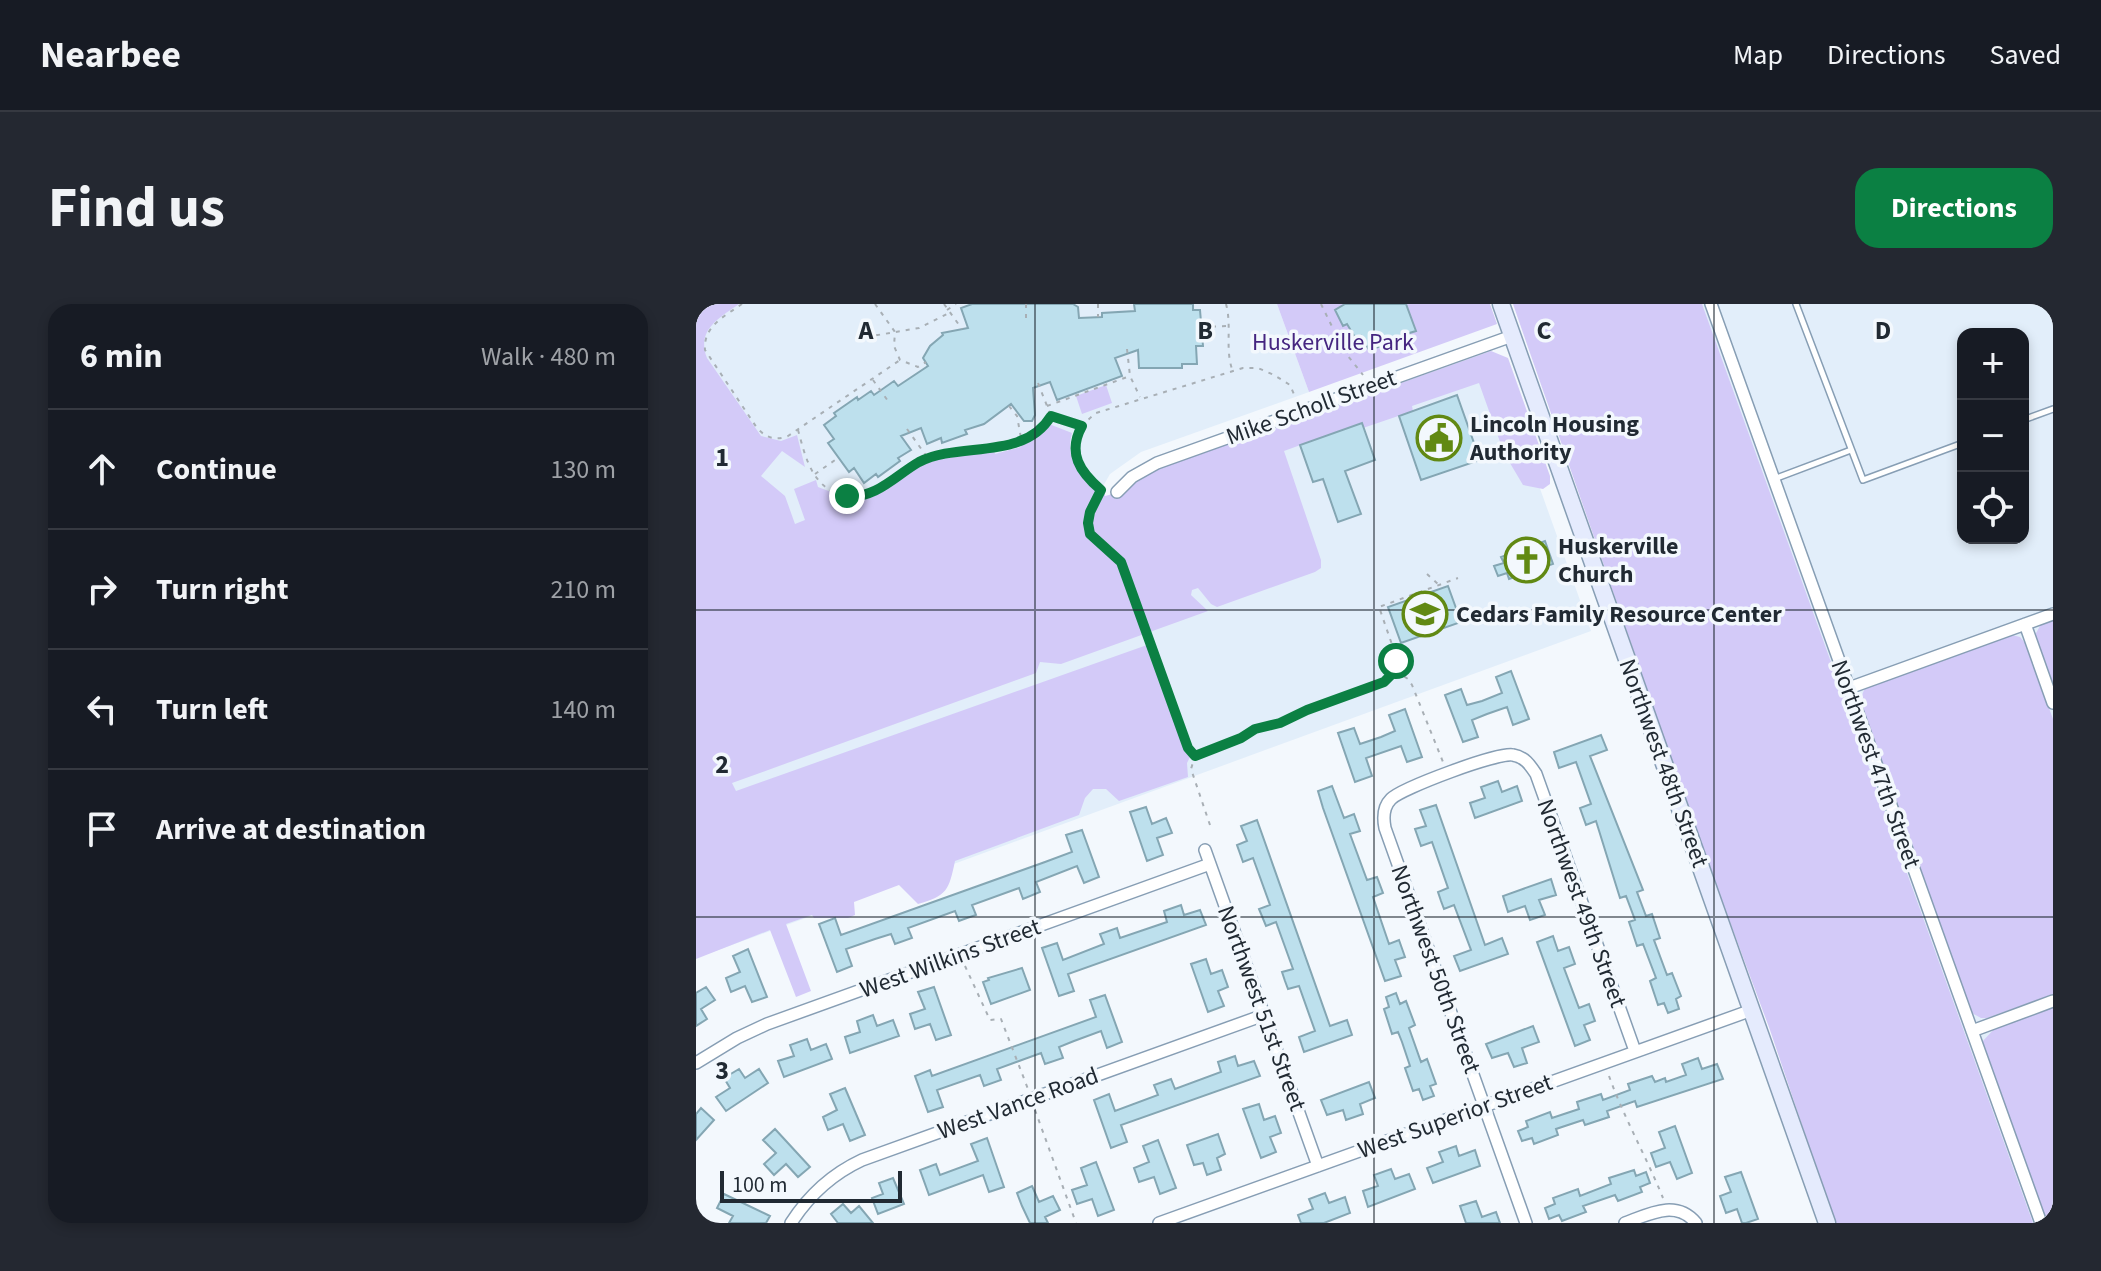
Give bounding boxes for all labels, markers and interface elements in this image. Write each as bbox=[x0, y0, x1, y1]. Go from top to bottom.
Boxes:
text: Nearbee bbox=[40, 28, 181, 82]
text: Map bbox=[1733, 35, 1783, 75]
text: Directions bbox=[1827, 35, 1946, 75]
text: Saved bbox=[1990, 35, 2061, 75]
button: Directions bbox=[1855, 168, 2053, 248]
text: Find us bbox=[48, 169, 225, 248]
text: A bbox=[858, 312, 875, 349]
text: B bbox=[1197, 312, 1213, 349]
text: C bbox=[1536, 312, 1552, 349]
text: D bbox=[1875, 312, 1891, 349]
park label: Huskerville Park bbox=[1252, 325, 1414, 360]
map controls bbox=[1957, 328, 2029, 544]
button: + bbox=[1957, 328, 2029, 400]
text: 6 min bbox=[80, 332, 163, 381]
text: Walk · 480 m bbox=[481, 338, 616, 375]
street label: Mike Scholl Street bbox=[1221, 360, 1401, 454]
button: − bbox=[1957, 400, 2029, 472]
place label: Lincoln Housing Authority bbox=[1469, 407, 1639, 470]
public building icon: Lincoln Housing Authority bbox=[1415, 414, 1463, 462]
text: 1 bbox=[715, 439, 729, 476]
icon: ahead bbox=[80, 447, 124, 491]
text: Continue bbox=[156, 448, 277, 491]
text: 130 m bbox=[550, 451, 616, 488]
button: locate bbox=[1957, 472, 2029, 544]
route end bbox=[829, 478, 865, 514]
place label: Huskerville Church bbox=[1558, 529, 1678, 592]
church icon: Huskerville Church bbox=[1503, 536, 1551, 584]
icon: right bbox=[80, 567, 124, 611]
text: Turn right bbox=[156, 568, 288, 611]
text: 210 m bbox=[550, 571, 616, 608]
school or university icon: Cedars Family Resource Center bbox=[1401, 590, 1449, 638]
place label: Cedars Family Resource Center bbox=[1456, 597, 1782, 632]
route start bbox=[1378, 643, 1414, 679]
street label: Northwest 48th Street bbox=[1610, 654, 1718, 872]
street label: Northwest 47th Street bbox=[1822, 655, 1930, 873]
icon: left bbox=[80, 687, 124, 731]
text: Turn left bbox=[156, 688, 268, 731]
text: 140 m bbox=[550, 691, 616, 728]
text: 2 bbox=[715, 746, 729, 783]
street label: Northwest 49th Street bbox=[1528, 794, 1636, 1012]
icon: arrive bbox=[80, 807, 124, 851]
text: Arrive at destination bbox=[156, 808, 426, 851]
street label: Northwest 50th Street bbox=[1382, 860, 1490, 1078]
street label: Northwest 51st Street bbox=[1208, 901, 1315, 1116]
street label: West Wilkins Street bbox=[855, 910, 1045, 1007]
text: 3 bbox=[715, 1052, 729, 1089]
street label: West Vance Road bbox=[933, 1058, 1104, 1149]
street label: West Superior Street bbox=[1353, 1065, 1557, 1168]
scale bar bbox=[720, 1167, 902, 1203]
text: 100 m bbox=[732, 1169, 787, 1201]

